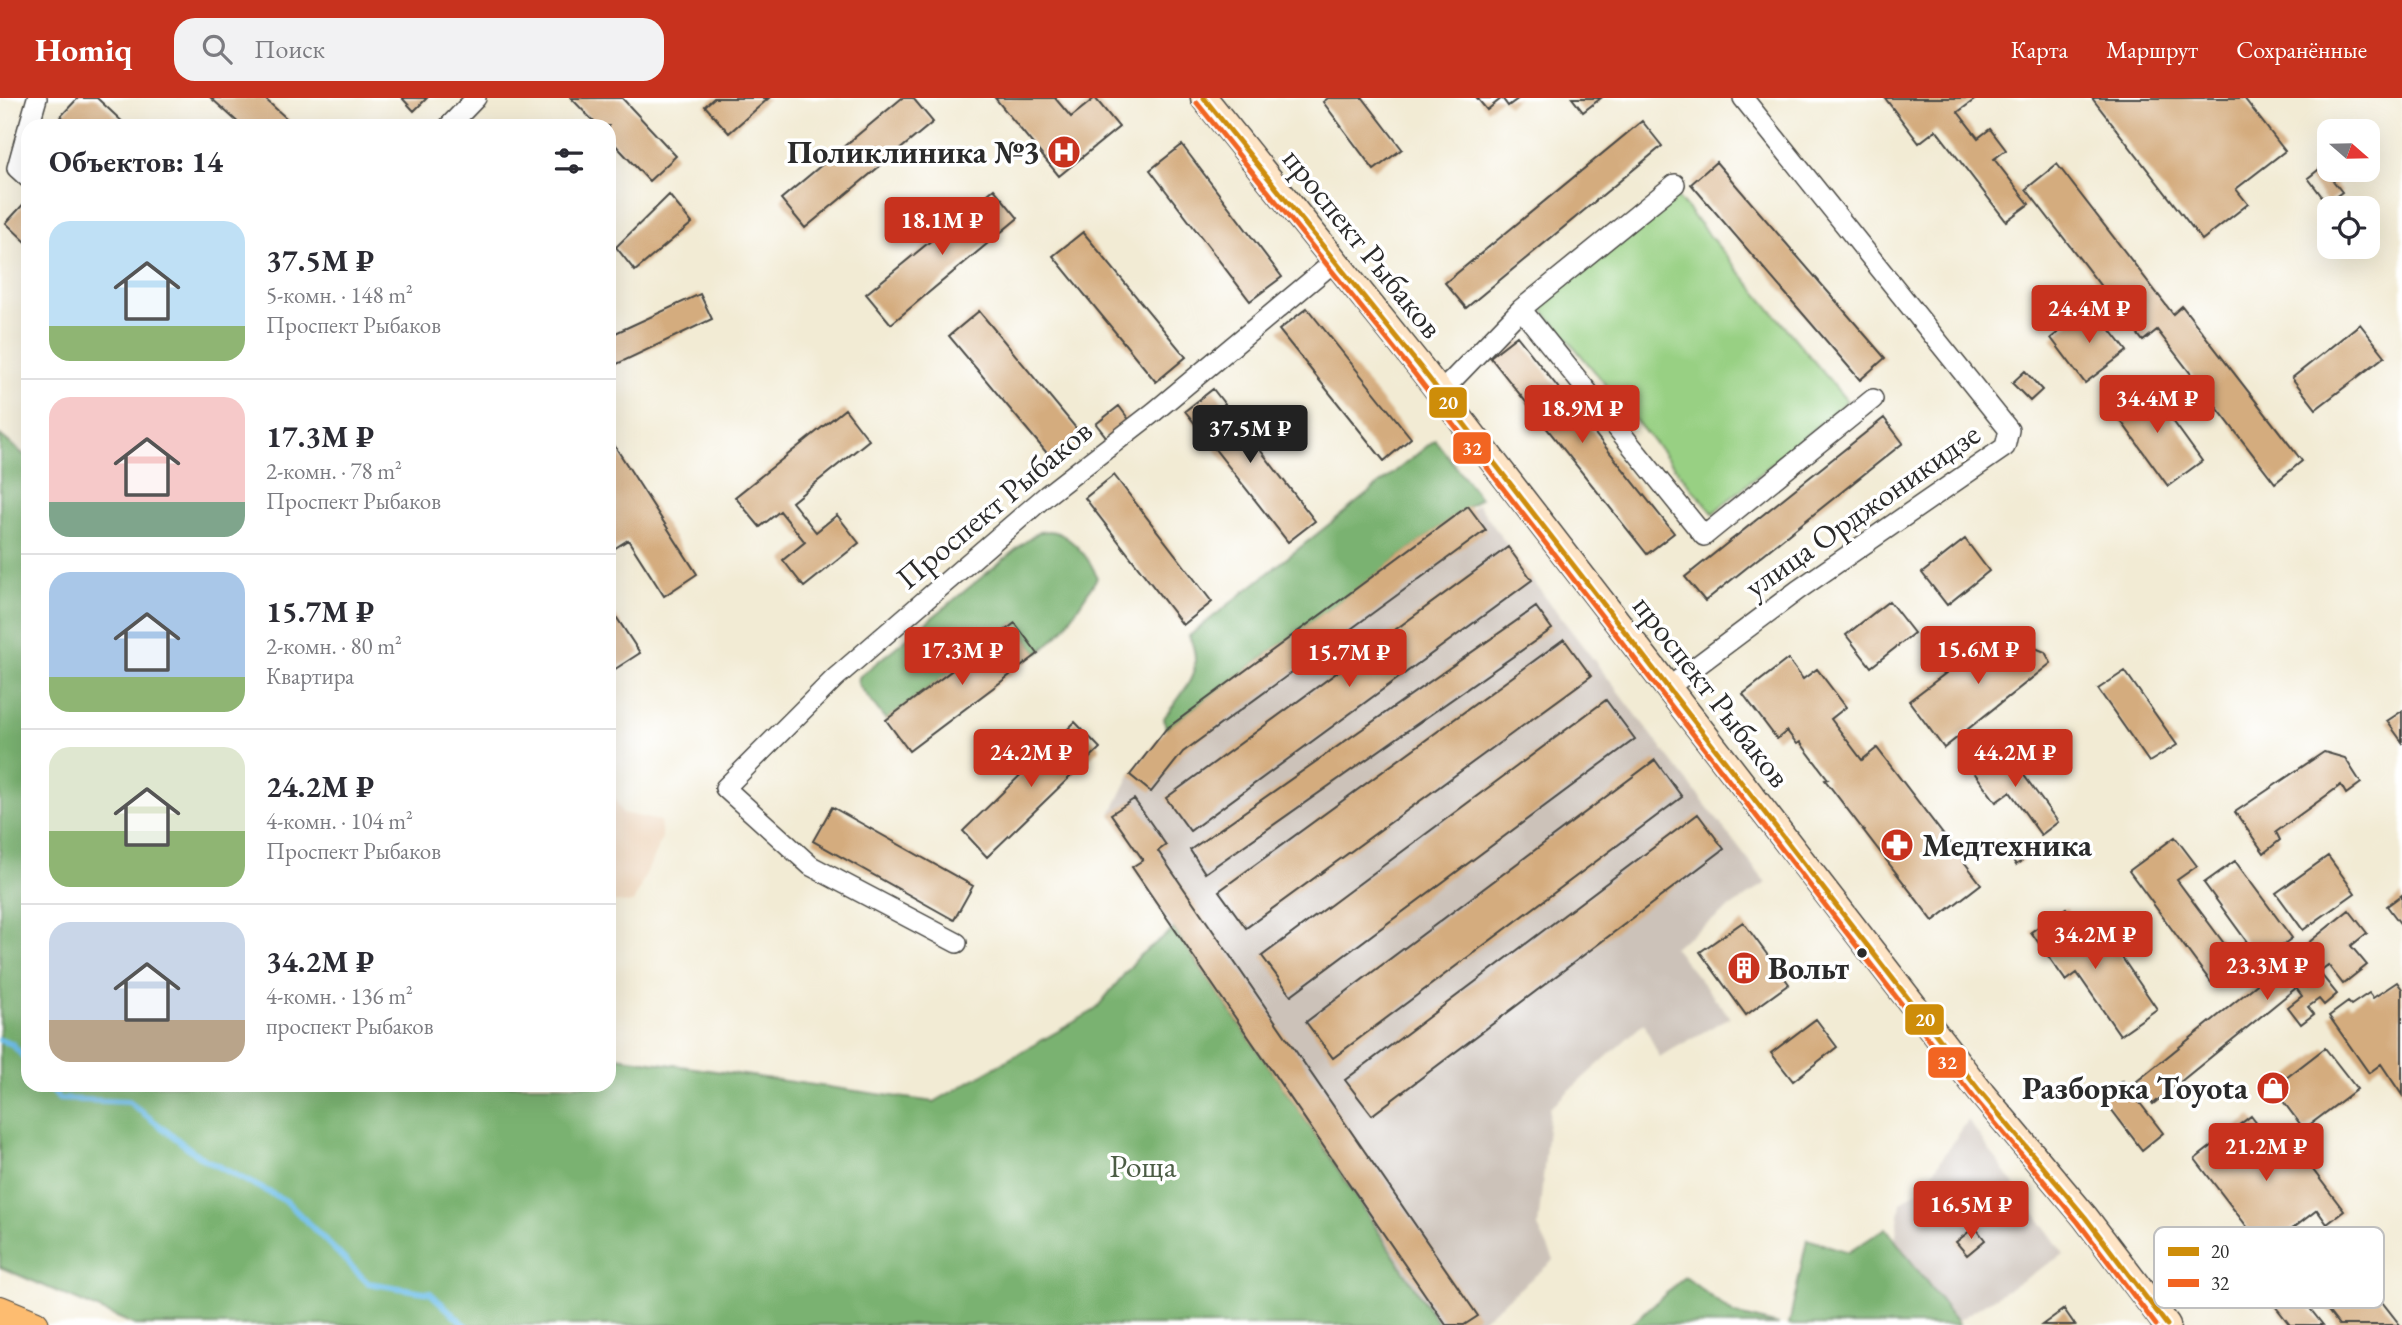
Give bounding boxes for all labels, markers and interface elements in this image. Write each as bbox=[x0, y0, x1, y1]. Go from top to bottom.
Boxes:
search box bbox=[174, 18, 664, 81]
text: Homiq bbox=[35, 28, 132, 71]
icon: search bbox=[198, 30, 236, 68]
text: Поиск bbox=[254, 32, 325, 66]
text: Карта bbox=[2011, 34, 2068, 65]
text: Маршрут bbox=[2106, 34, 2198, 65]
text: Сохранённые bbox=[2236, 34, 2367, 65]
north arrow bbox=[2317, 119, 2380, 182]
map controls bbox=[2317, 119, 2380, 259]
place label: Поликлиника №3 bbox=[787, 131, 1040, 173]
hospital icon: Поликлиника №3 bbox=[1045, 133, 1083, 171]
street label: проспект Рыбаков bbox=[1273, 139, 1453, 347]
text: Объектов: 14 bbox=[49, 142, 223, 181]
icon: filters bbox=[550, 142, 588, 180]
button: locate bbox=[2317, 196, 2380, 259]
pin: 18.1M ₽ bbox=[877, 198, 1007, 257]
text: 18.1M ₽ bbox=[901, 205, 983, 235]
text: 37.5M ₽ bbox=[266, 241, 374, 280]
icon: home bbox=[105, 249, 189, 333]
text: 5-комн. · 148 m² bbox=[266, 280, 413, 310]
pin: 24.4M ₽ bbox=[2024, 286, 2154, 345]
text: 24.4M ₽ bbox=[2048, 293, 2130, 323]
text: Проспект Рыбаков bbox=[266, 310, 441, 340]
pin: 34.4M ₽ bbox=[2092, 376, 2222, 435]
text: 34.4M ₽ bbox=[2116, 383, 2198, 413]
line badge: 20 bbox=[1428, 386, 1468, 419]
pin: 18.9M ₽ bbox=[1517, 386, 1647, 445]
text: 20 bbox=[1438, 390, 1458, 415]
text: 18.9M ₽ bbox=[1541, 393, 1623, 423]
pin: 37.5M ₽ bbox=[1185, 406, 1315, 465]
street label: Проспект Рыбаков bbox=[887, 410, 1101, 598]
text: 37.5M ₽ bbox=[1209, 413, 1291, 443]
street label: улица Орджоникидзе bbox=[1736, 413, 1988, 607]
text: 17.3M ₽ bbox=[266, 417, 374, 456]
icon: home bbox=[105, 425, 189, 509]
line badge: 32 bbox=[1452, 431, 1492, 465]
text: 32 bbox=[1462, 436, 1482, 461]
text: 2-комн. · 78 m² bbox=[266, 456, 402, 486]
text: Проспект Рыбаков bbox=[266, 486, 441, 516]
street label: проспект Рыбаков bbox=[1624, 586, 1800, 796]
text: 15.7M ₽ bbox=[266, 592, 374, 631]
icon: home bbox=[105, 600, 189, 684]
pin: 15.6M ₽ bbox=[1913, 626, 2043, 686]
pin: 17.3M ₽ bbox=[897, 628, 1027, 687]
pin: 15.7M ₽ bbox=[1284, 630, 1414, 689]
text: 2-комн. · 80 m² bbox=[266, 631, 402, 661]
text: 15.6M ₽ bbox=[1937, 634, 2019, 664]
text: 17.3M ₽ bbox=[921, 635, 1003, 665]
text: 15.7M ₽ bbox=[1308, 637, 1390, 667]
text: Квартира bbox=[266, 661, 354, 691]
pin: 24.2M ₽ bbox=[966, 730, 1096, 789]
pin: 44.2M ₽ bbox=[1950, 730, 2080, 789]
text: 24.2M ₽ bbox=[990, 737, 1072, 767]
text: 44.2M ₽ bbox=[1974, 737, 2056, 767]
text: 24.2M ₽ bbox=[266, 767, 374, 806]
icon: home bbox=[105, 775, 189, 859]
text: 4-комн. · 104 m² bbox=[266, 806, 413, 836]
place label: Медтехника bbox=[1922, 824, 2093, 866]
pharmacy icon: Медтехника bbox=[1878, 826, 1916, 864]
text: Проспект Рыбаков bbox=[266, 836, 441, 866]
pin: 34.2M ₽ bbox=[2030, 912, 2160, 971]
text: 34.2M ₽ bbox=[2054, 919, 2136, 949]
text: 34.2M ₽ bbox=[266, 942, 374, 981]
pin: 23.3M ₽ bbox=[2202, 942, 2332, 1002]
unlabelled marker bbox=[1855, 946, 1869, 960]
place label: Вольт bbox=[1768, 947, 1850, 989]
building icon: Вольт bbox=[1725, 949, 1763, 987]
icon: home bbox=[105, 950, 189, 1034]
text: 23.3M ₽ bbox=[2226, 950, 2308, 980]
text: 4-комн. · 136 m² bbox=[266, 981, 413, 1011]
line badge: 20 bbox=[1904, 1003, 1945, 1036]
text: 20 bbox=[1915, 1007, 1935, 1032]
text: проспект Рыбаков bbox=[266, 1011, 434, 1041]
line badge: 32 bbox=[1927, 1046, 1967, 1079]
text: 32 bbox=[1937, 1050, 1957, 1075]
place label: Разборка Toyota bbox=[2022, 1067, 2249, 1109]
shop icon: Разборка Toyota bbox=[2254, 1069, 2292, 1107]
pin: 21.2M ₽ bbox=[2201, 1124, 2331, 1183]
text: 21.2M ₽ bbox=[2225, 1131, 2307, 1161]
park label: Роща bbox=[1110, 1145, 1177, 1187]
pin: 16.5M ₽ bbox=[1906, 1182, 2036, 1241]
text: 16.5M ₽ bbox=[1930, 1189, 2012, 1219]
legend bbox=[2154, 1227, 2384, 1308]
text: 20 bbox=[2211, 1239, 2229, 1264]
text: 32 bbox=[2211, 1271, 2229, 1296]

